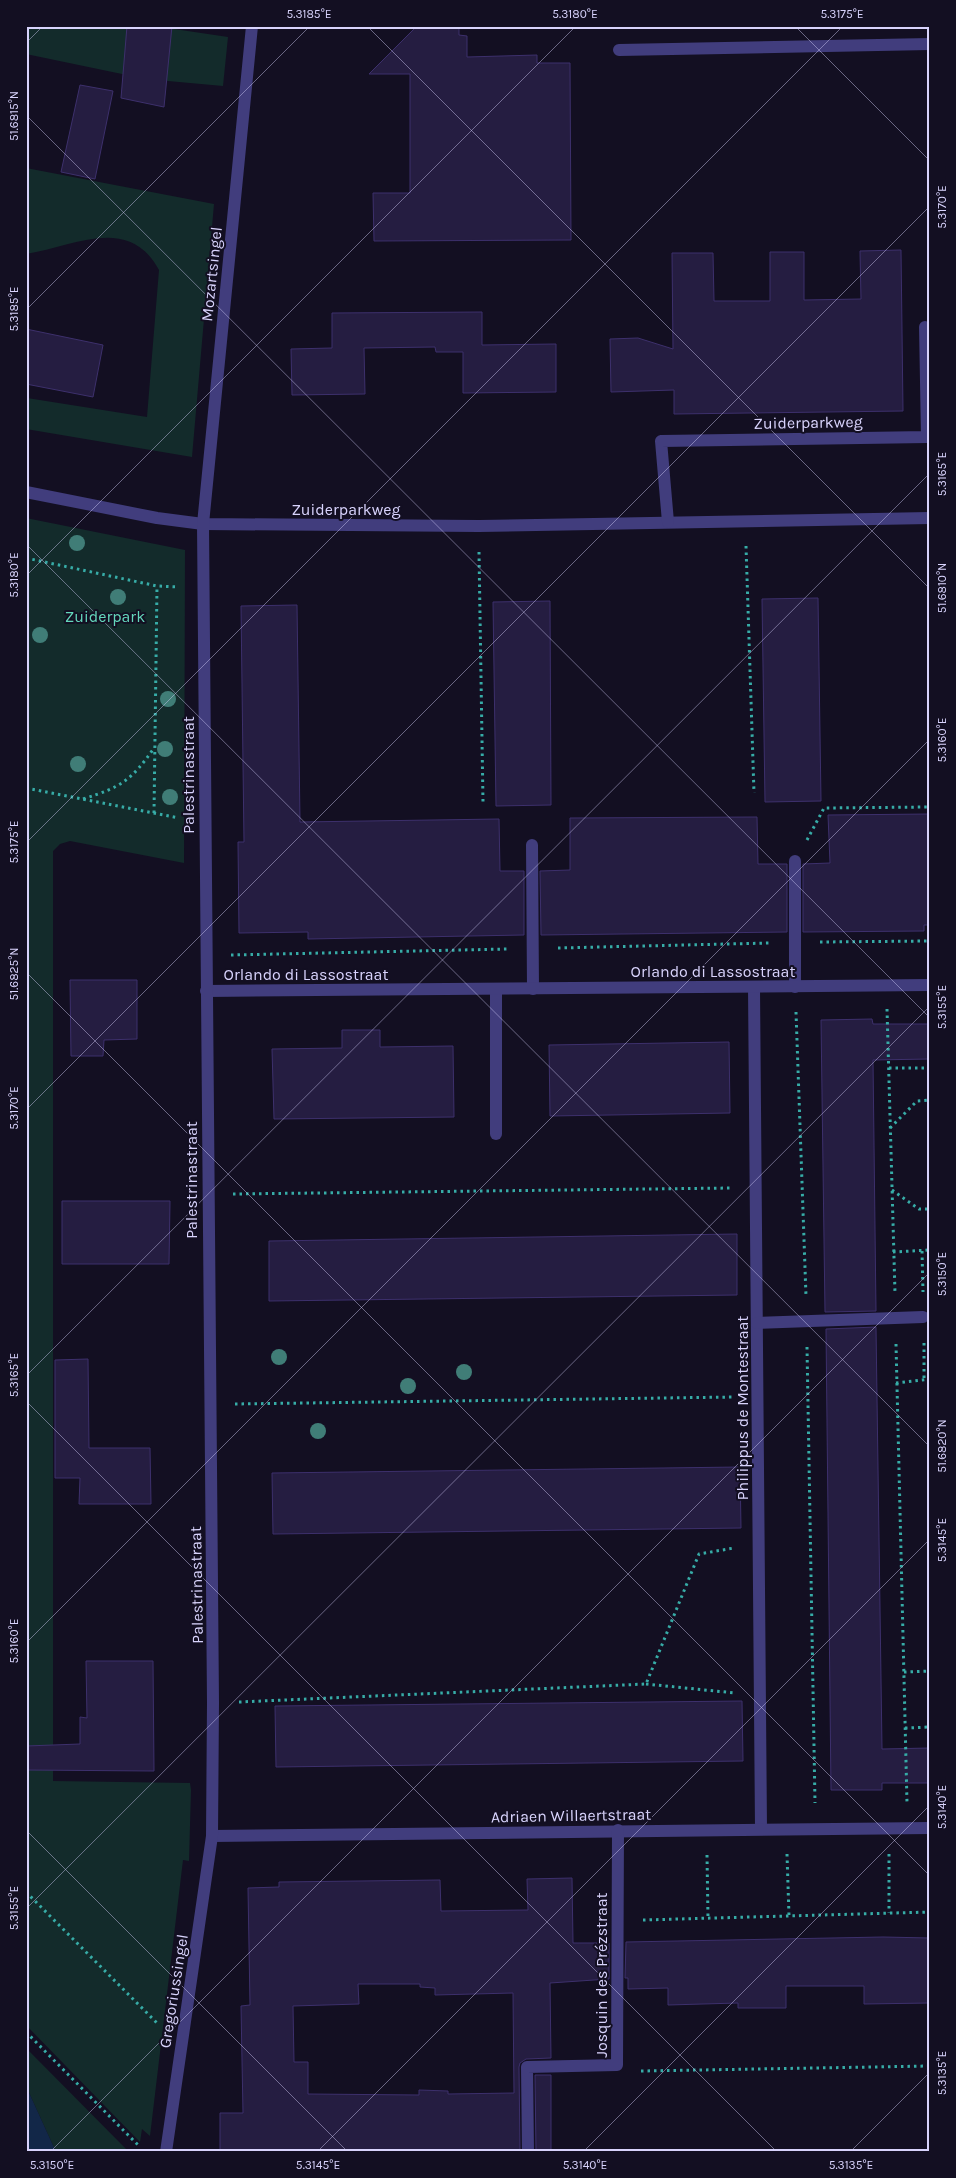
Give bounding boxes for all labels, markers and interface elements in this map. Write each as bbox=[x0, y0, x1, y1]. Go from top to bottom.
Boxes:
text: 5.3185°E bbox=[287, 7, 331, 21]
text: 5.3180°E bbox=[552, 7, 598, 21]
text: 5.3175°E bbox=[820, 7, 864, 21]
text: 51.6815°N bbox=[7, 91, 21, 141]
text: 5.3170°E bbox=[935, 185, 949, 229]
street label: Mozartsingel bbox=[197, 226, 226, 322]
text: 5.3185°E bbox=[7, 287, 21, 331]
street label: Zuiderparkweg bbox=[753, 412, 863, 433]
text: 5.3165°E bbox=[935, 452, 949, 496]
street label: Zuiderparkweg bbox=[291, 500, 401, 519]
text: 5.3180°E bbox=[7, 552, 21, 598]
text: 51.6810°N bbox=[935, 563, 949, 613]
park label: Zuiderpark bbox=[65, 607, 145, 626]
street label: Palestrinastraat bbox=[179, 716, 198, 834]
text: 5.3160°E bbox=[935, 718, 949, 762]
text: 5.3175°E bbox=[7, 820, 21, 864]
text: 51.6825°N bbox=[7, 947, 21, 1001]
street label: Orlando di Lassostraat bbox=[631, 962, 795, 981]
street label: Orlando di Lassostraat bbox=[224, 965, 388, 984]
text: 5.3155°E bbox=[935, 985, 949, 1029]
text: 5.3170°E bbox=[7, 1086, 21, 1130]
street label: Palestrinastraat bbox=[182, 1121, 201, 1239]
text: 5.3150°E bbox=[935, 1252, 949, 1296]
street label: Philippus de Montestraat bbox=[733, 1316, 752, 1500]
text: 5.3165°E bbox=[7, 1353, 21, 1397]
text: 51.6820°N bbox=[935, 1419, 949, 1473]
text: 5.3145°E bbox=[935, 1518, 949, 1562]
street label: Palestrinastraat bbox=[186, 1526, 207, 1644]
text: 5.3160°E bbox=[7, 1619, 21, 1663]
text: 5.3140°E bbox=[935, 1785, 949, 1829]
street label: Adriaen Willaertstraat bbox=[491, 1805, 651, 1826]
text: 5.3155°E bbox=[7, 1886, 21, 1930]
street label: Josquin des Prézstraat bbox=[592, 1892, 611, 2058]
street label: Gregoriussingel bbox=[155, 1933, 192, 2050]
text: 5.3135°E bbox=[935, 2051, 949, 2095]
text: 5.3150°E bbox=[30, 2158, 74, 2172]
text: 5.3145°E bbox=[296, 2158, 340, 2172]
text: 5.3140°E bbox=[563, 2158, 607, 2172]
text: 5.3135°E bbox=[829, 2158, 873, 2172]

